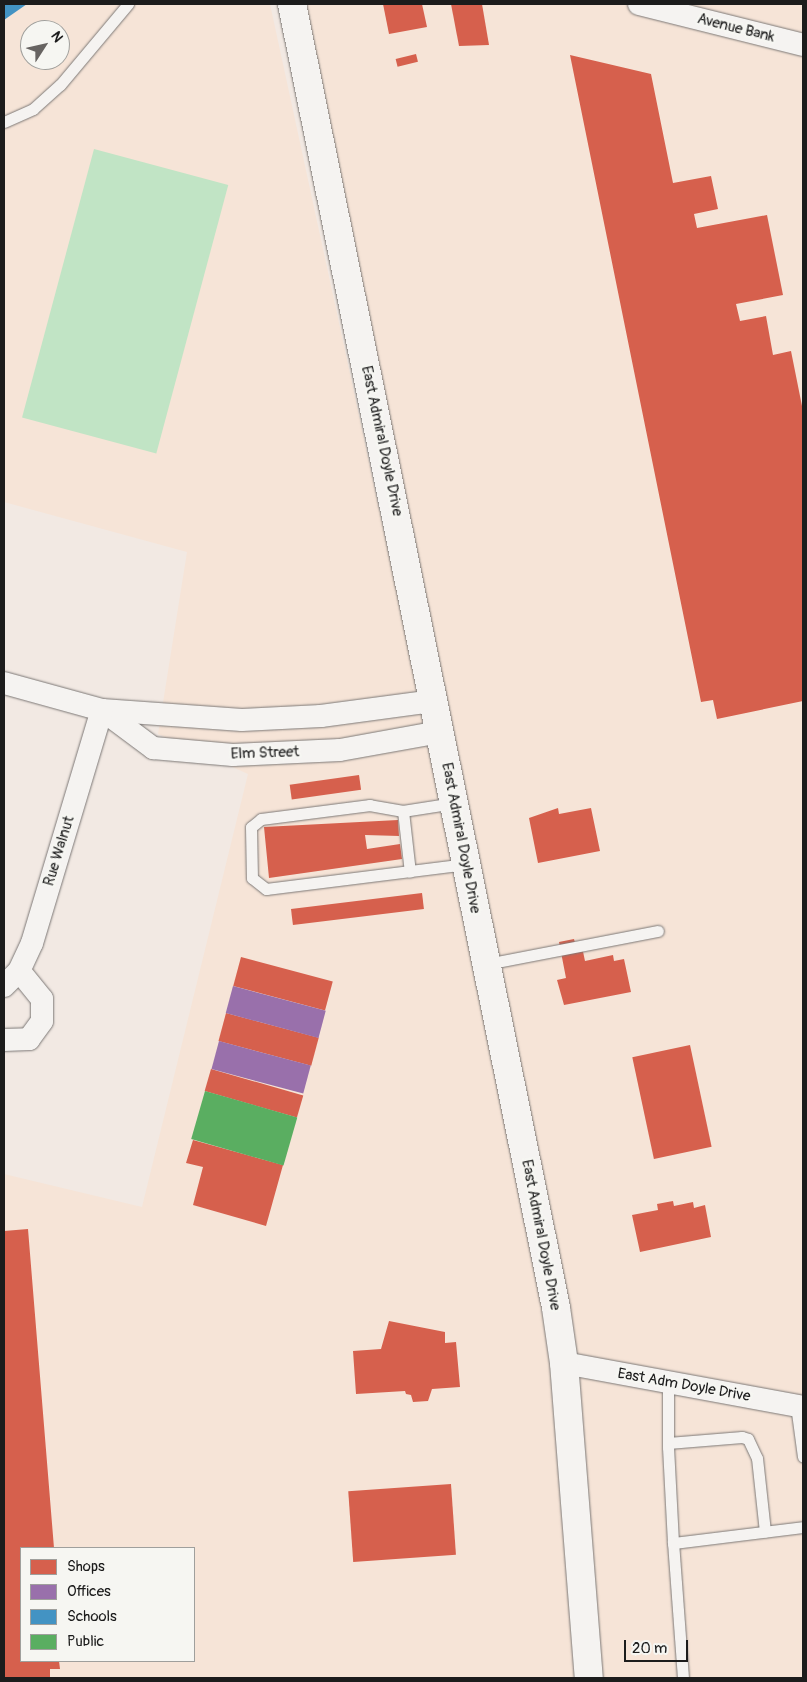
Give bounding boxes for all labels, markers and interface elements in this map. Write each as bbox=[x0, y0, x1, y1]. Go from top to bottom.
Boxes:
street label: Avenue Bank bbox=[695, 10, 777, 46]
north arrow bbox=[20, 20, 70, 70]
text: N bbox=[47, 28, 67, 45]
street label: East Admiral Doyle Drive bbox=[357, 364, 407, 518]
street label: Elm Street bbox=[230, 743, 300, 763]
street label: East Admiral Doyle Drive bbox=[438, 761, 484, 915]
street label: Rue Walnut bbox=[40, 814, 78, 888]
street label: East Admiral Doyle Drive bbox=[518, 1158, 564, 1312]
street label: East Adm Doyle Drive bbox=[616, 1364, 752, 1406]
legend bbox=[20, 1547, 195, 1662]
text: Shops bbox=[67, 1557, 105, 1576]
text: Offices bbox=[67, 1582, 111, 1601]
text: Schools bbox=[67, 1607, 117, 1626]
scale bar bbox=[627, 1630, 691, 1662]
text: Public bbox=[67, 1632, 104, 1651]
text: 20 m bbox=[632, 1639, 667, 1658]

